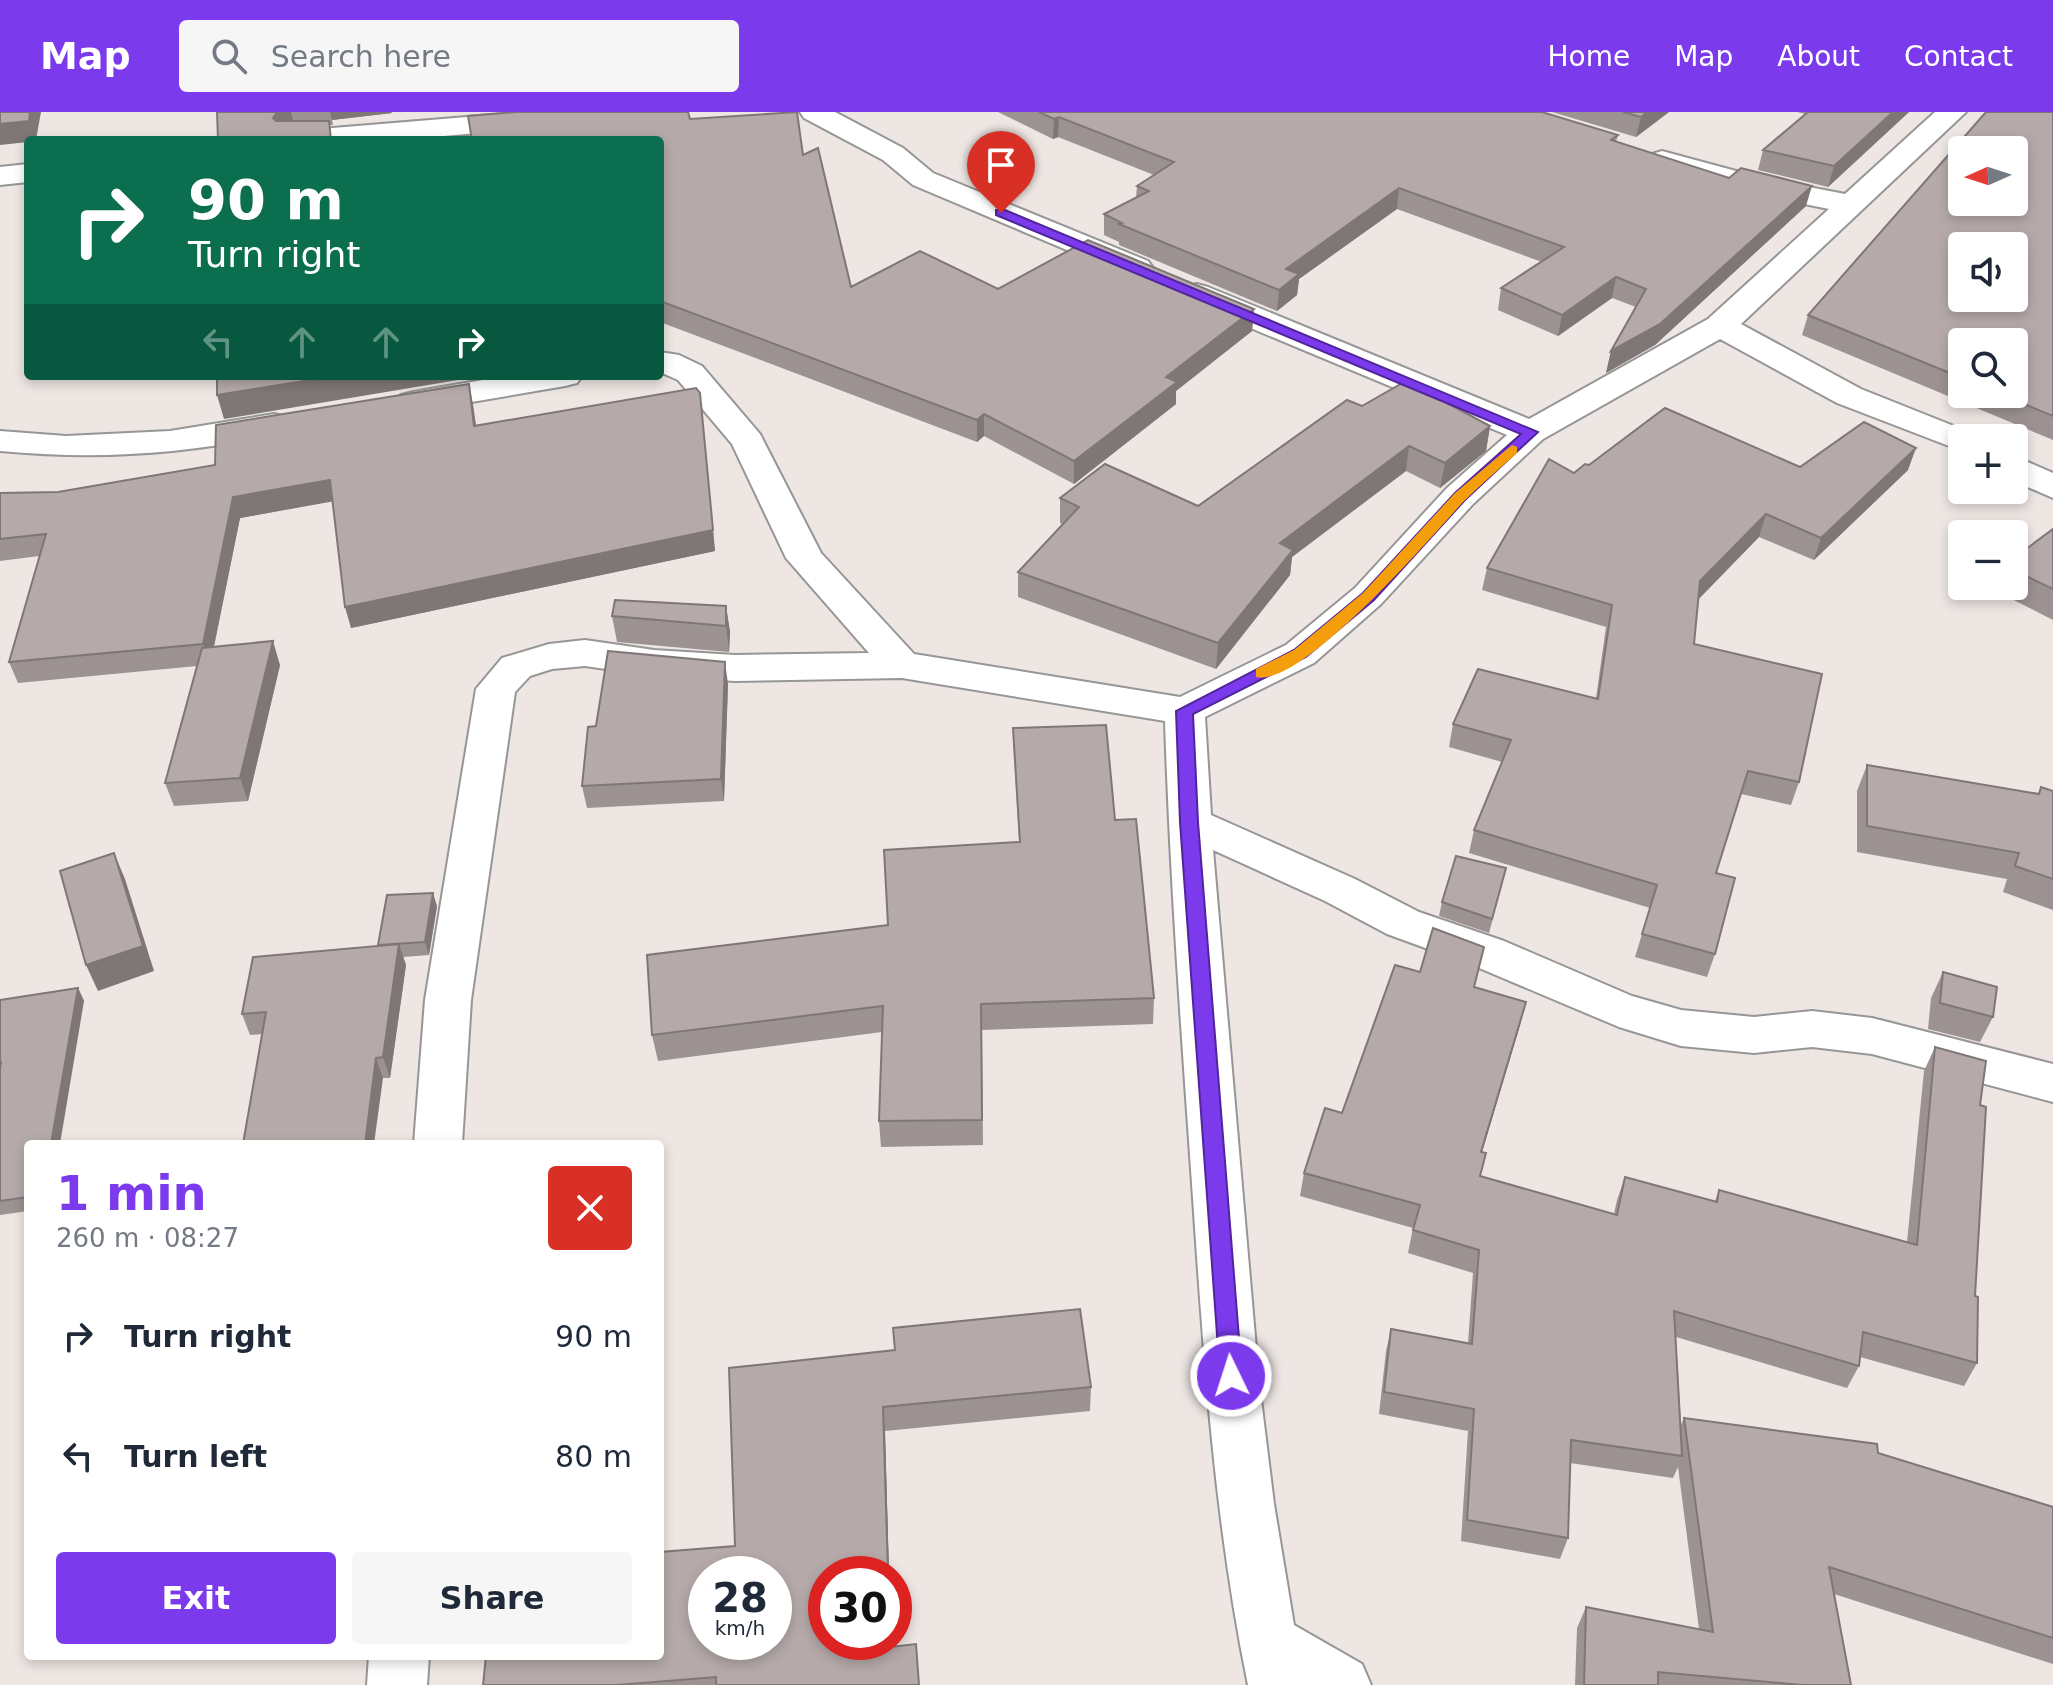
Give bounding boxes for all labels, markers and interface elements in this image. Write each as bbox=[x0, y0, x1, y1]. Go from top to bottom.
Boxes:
search box bbox=[179, 20, 739, 92]
text: Map bbox=[40, 34, 131, 78]
icon: search bbox=[207, 34, 251, 78]
text: Search here bbox=[271, 39, 451, 74]
text: Home bbox=[1547, 40, 1630, 73]
text: Map bbox=[1674, 40, 1733, 73]
text: About bbox=[1777, 40, 1860, 73]
text: Contact bbox=[1904, 40, 2013, 73]
pin bbox=[967, 131, 1035, 213]
north arrow bbox=[1948, 136, 2028, 216]
map controls bbox=[1948, 136, 2028, 600]
icon: arrive bbox=[979, 143, 1023, 187]
text: 90 m bbox=[188, 167, 344, 232]
icon: right bbox=[56, 168, 160, 272]
button: sound bbox=[1948, 232, 2028, 312]
text: Turn right bbox=[188, 234, 360, 275]
icon: left bbox=[196, 320, 240, 364]
icon: ahead bbox=[280, 320, 324, 364]
icon: ahead bbox=[364, 320, 408, 364]
icon: right bbox=[448, 320, 492, 364]
button: search bbox=[1948, 328, 2028, 408]
button: + bbox=[1948, 424, 2028, 504]
button: − bbox=[1948, 520, 2028, 600]
text: 1 min bbox=[56, 1165, 207, 1221]
button: close bbox=[548, 1166, 632, 1250]
text: 260 m · 08:27 bbox=[56, 1223, 239, 1253]
icon: right bbox=[56, 1314, 100, 1358]
text: Turn right bbox=[124, 1319, 291, 1354]
text: 90 m bbox=[555, 1319, 632, 1354]
position arrow bbox=[1189, 1334, 1273, 1418]
icon: left bbox=[56, 1434, 100, 1478]
text: Turn left bbox=[124, 1439, 267, 1474]
text: 80 m bbox=[555, 1439, 632, 1474]
button: Exit bbox=[56, 1552, 336, 1644]
button: Share bbox=[352, 1552, 632, 1644]
speed limit sign: 30 bbox=[808, 1556, 912, 1660]
text: 28 bbox=[712, 1575, 768, 1621]
text: km/h bbox=[715, 1616, 765, 1640]

